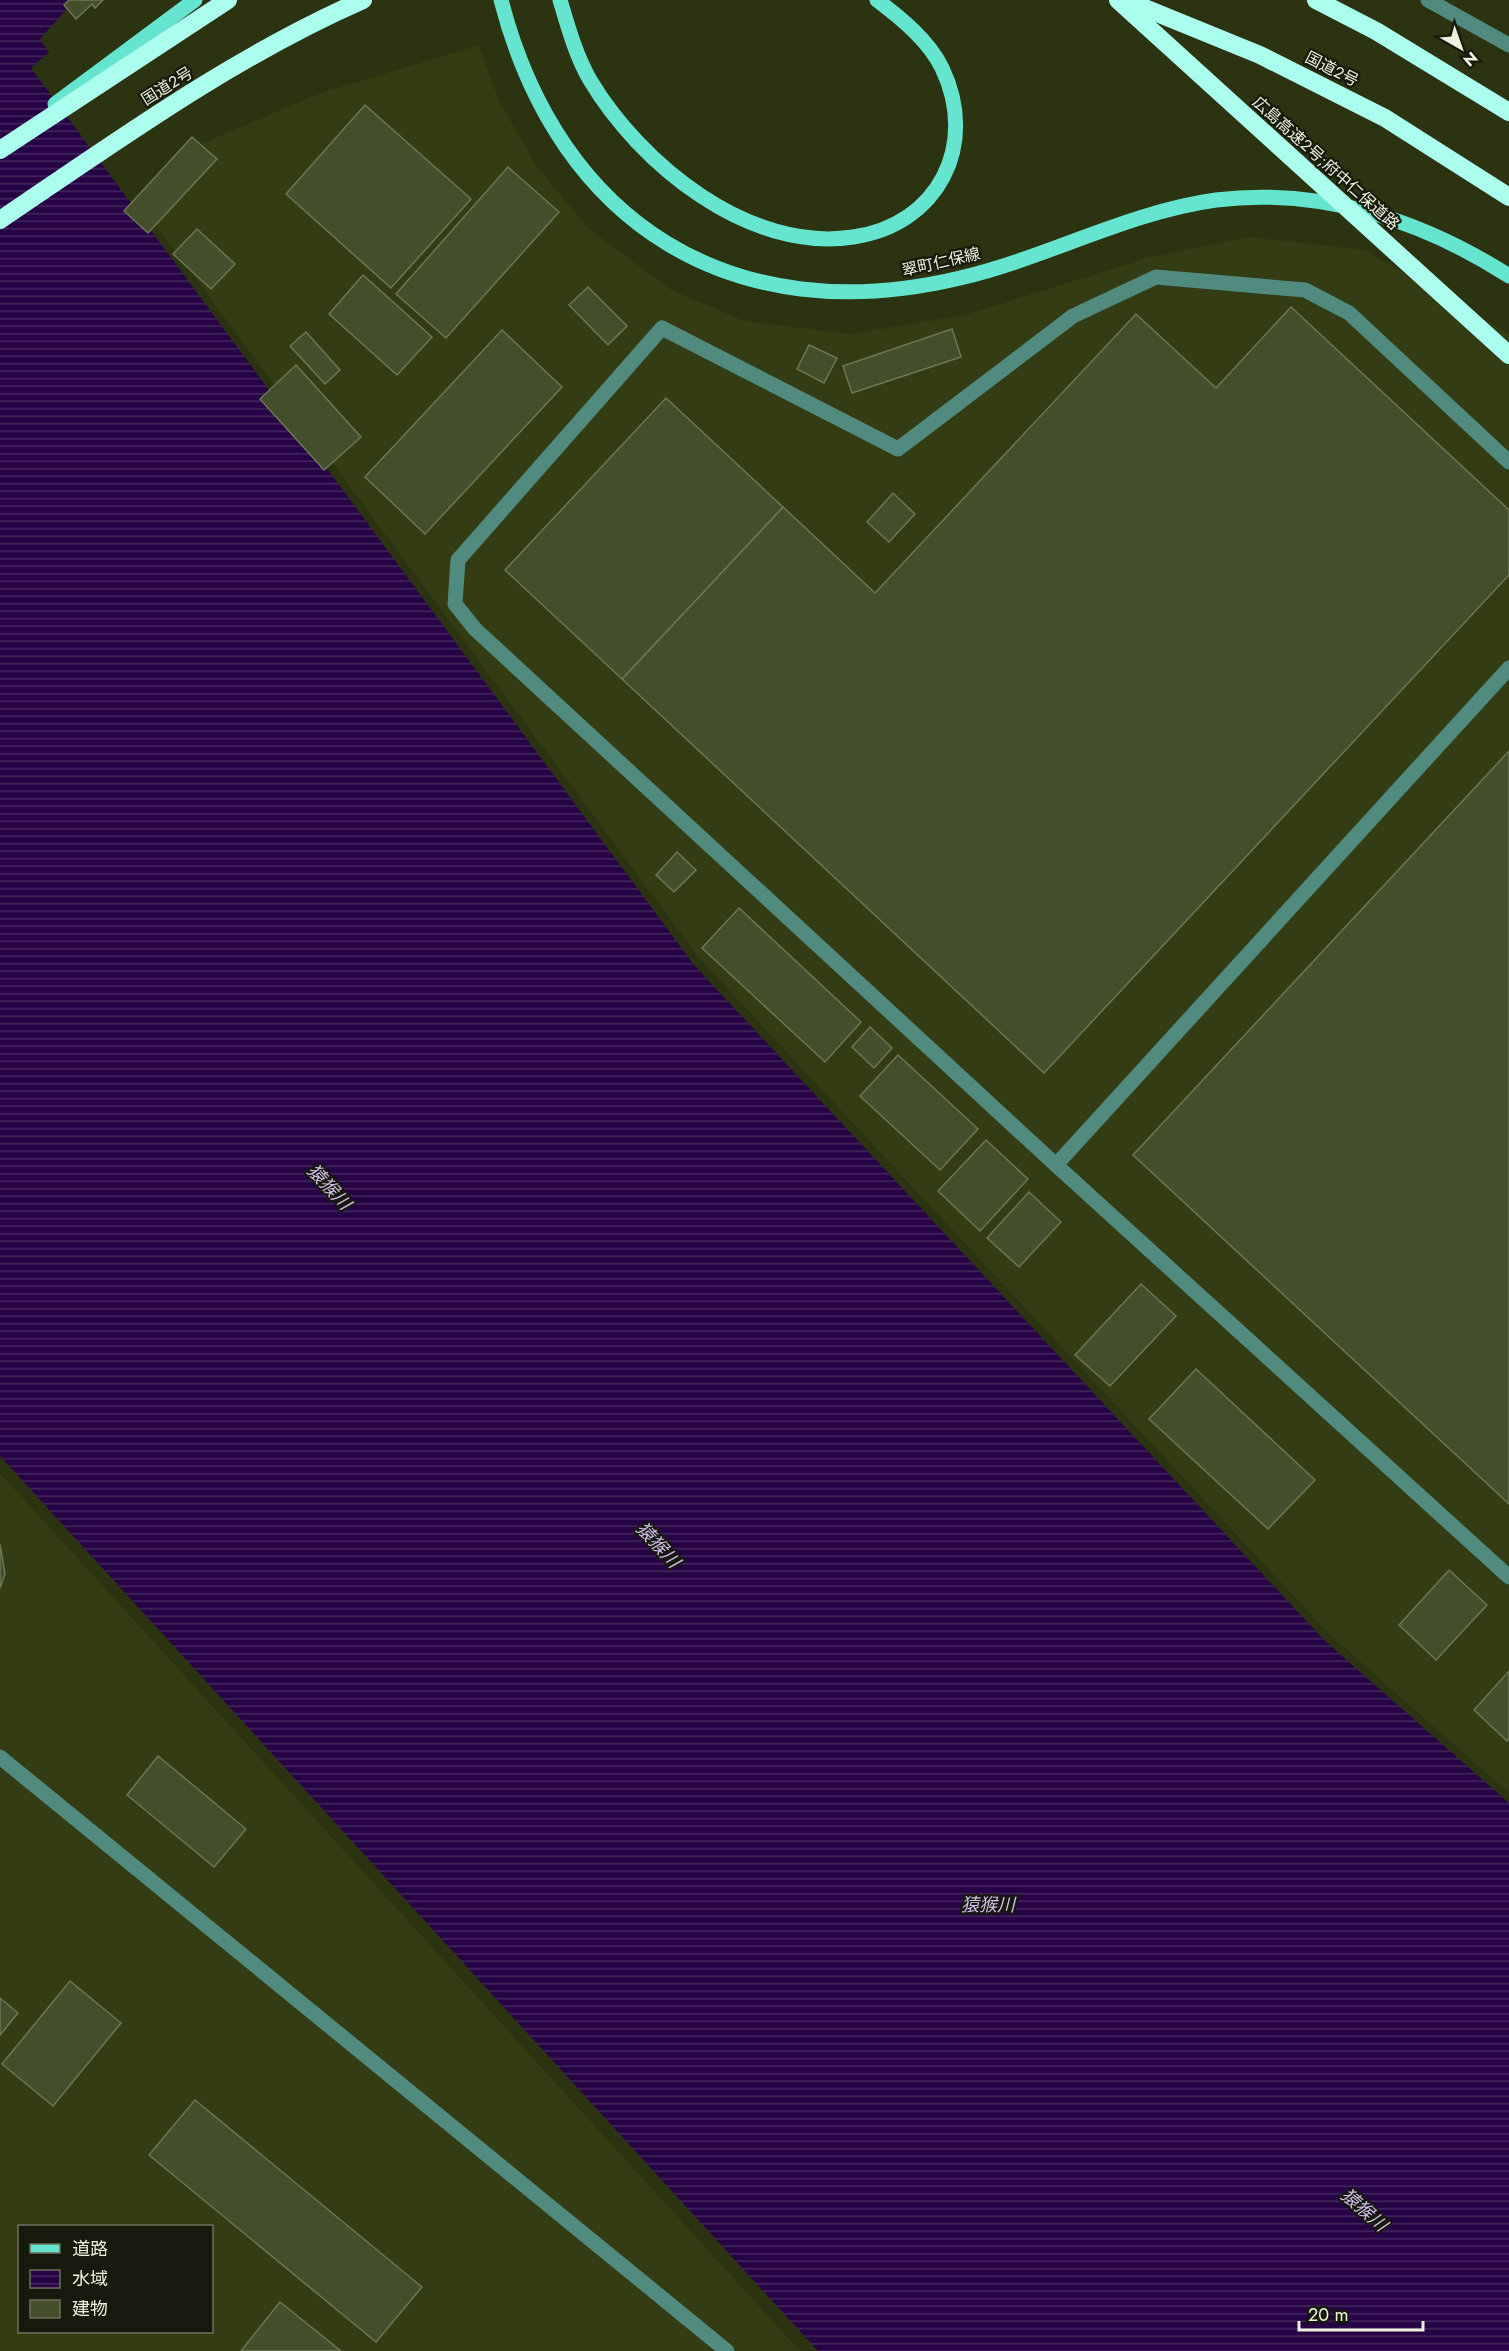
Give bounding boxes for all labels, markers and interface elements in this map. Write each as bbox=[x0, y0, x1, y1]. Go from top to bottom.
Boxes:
north arrow bbox=[1431, 18, 1491, 78]
street label: 国道2号 bbox=[1301, 46, 1363, 92]
text: N bbox=[1458, 46, 1483, 72]
street label: 国道2号 bbox=[137, 61, 197, 111]
street label: 広島高速2号;府中仁保道路 bbox=[1248, 91, 1404, 235]
street label: 翠町仁保線 bbox=[899, 242, 983, 282]
water label: 猿猴川 bbox=[301, 1158, 358, 1217]
water label: 猿猴川 bbox=[630, 1516, 687, 1575]
water label: 猿猴川 bbox=[961, 1892, 1017, 1918]
water label: 猿猴川 bbox=[1335, 2182, 1394, 2239]
legend bbox=[18, 2225, 213, 2333]
text: 道路 bbox=[72, 2236, 108, 2262]
text: 水域 bbox=[72, 2266, 108, 2292]
scale bar bbox=[1299, 2294, 1424, 2332]
text: 建物 bbox=[72, 2296, 108, 2322]
text: 20 m bbox=[1308, 2302, 1348, 2328]

